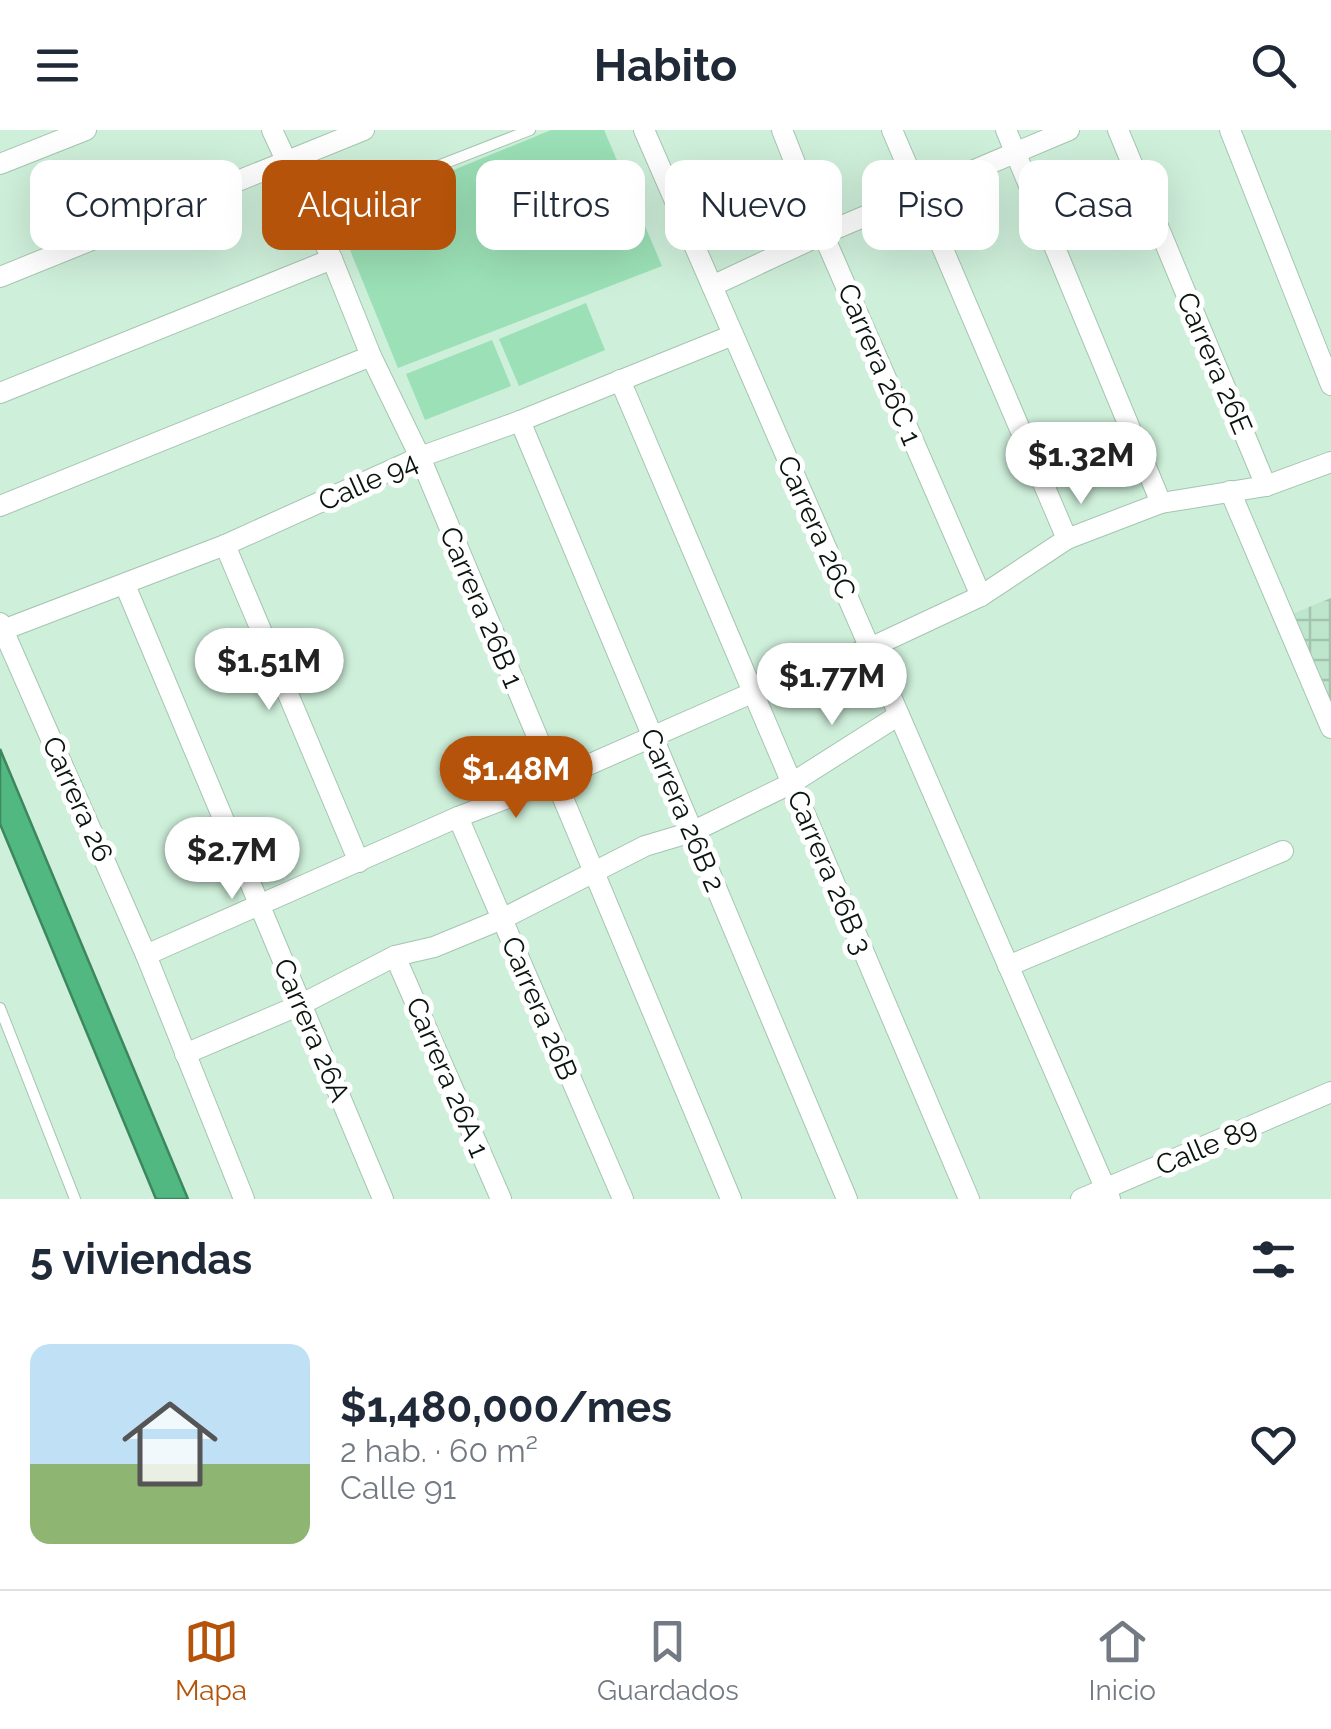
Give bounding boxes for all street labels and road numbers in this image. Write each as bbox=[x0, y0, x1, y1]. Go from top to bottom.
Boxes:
street label: Carrera 26C 1 bbox=[831, 279, 928, 450]
street label: Carrera 26E bbox=[1170, 287, 1259, 439]
street label: Calle 94 bbox=[314, 445, 423, 518]
street label: Carrera 26C bbox=[770, 451, 863, 604]
street label: Carrera 26B 1 bbox=[433, 522, 530, 693]
street label: Carrera 26B 2 bbox=[633, 724, 732, 897]
street label: Carrera 26 bbox=[35, 731, 120, 867]
street label: Carrera 26B 3 bbox=[780, 785, 879, 959]
street label: Carrera 26B bbox=[495, 932, 585, 1085]
street label: Carrera 26A bbox=[267, 954, 357, 1107]
street label: Carrera 26A 1 bbox=[399, 992, 496, 1162]
street label: Calle 89 bbox=[1151, 1111, 1262, 1182]

